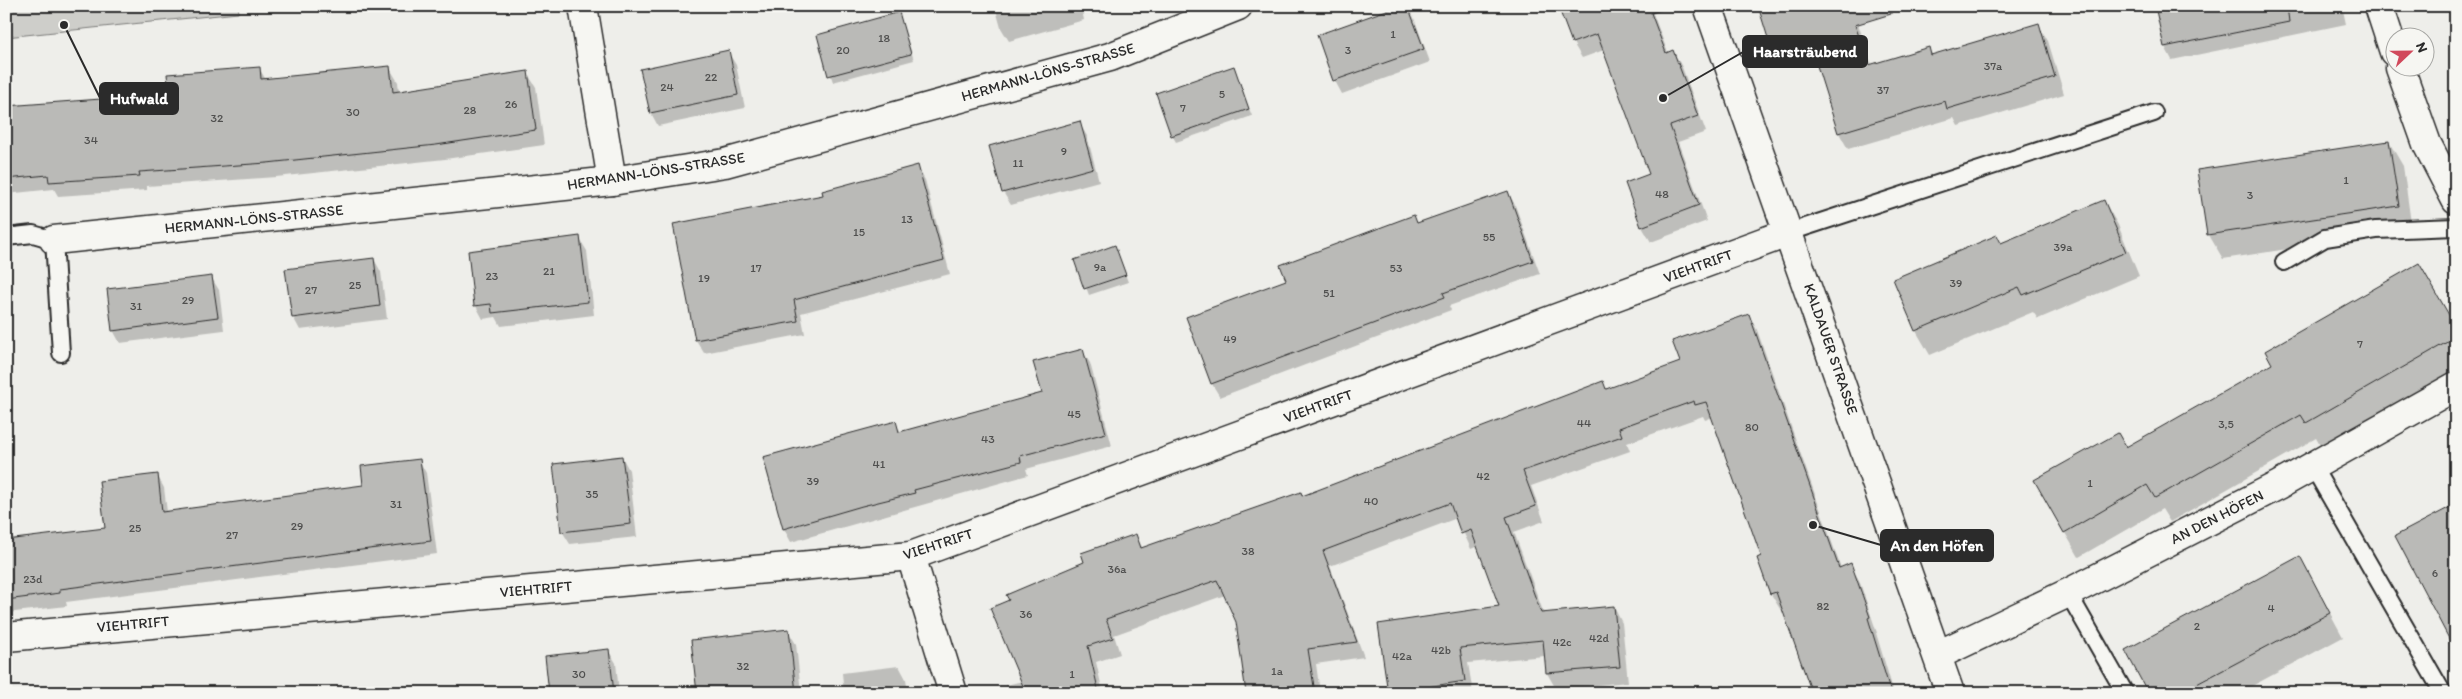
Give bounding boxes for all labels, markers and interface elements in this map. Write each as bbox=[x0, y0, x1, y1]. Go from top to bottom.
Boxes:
house number: 1 bbox=[1390, 27, 1396, 41]
north arrow bbox=[2384, 28, 2434, 78]
house number: 18 bbox=[878, 31, 890, 45]
callout: Haarsträubend bbox=[1743, 36, 1867, 67]
street label: HERMANN-LÖNS-STRASSE bbox=[959, 39, 1137, 105]
text: N bbox=[2412, 40, 2431, 55]
text: Haarsträubend bbox=[1753, 42, 1857, 61]
house number: 20 bbox=[836, 43, 850, 57]
house number: 3 bbox=[1345, 43, 1352, 57]
house number: 37a bbox=[1984, 59, 2003, 73]
house number: 22 bbox=[705, 70, 718, 84]
house number: 24 bbox=[660, 80, 674, 94]
callout: Hufwald bbox=[100, 83, 178, 114]
house number: 37 bbox=[1877, 83, 1889, 97]
house number: 5 bbox=[1219, 87, 1225, 101]
text: Hufwald bbox=[110, 89, 168, 108]
house number: 26 bbox=[505, 97, 517, 111]
house number: 7 bbox=[1180, 101, 1186, 115]
house number: 28 bbox=[464, 103, 477, 117]
house number: 30 bbox=[346, 105, 360, 119]
house number: 32 bbox=[211, 111, 224, 125]
house number: 34 bbox=[84, 133, 98, 147]
house number: 9 bbox=[1061, 144, 1067, 158]
street label: HERMANN-LÖNS-STRASSE bbox=[566, 148, 746, 194]
house number: 11 bbox=[1012, 156, 1024, 170]
house number: 1 bbox=[2343, 173, 2349, 187]
house number: 48 bbox=[1655, 187, 1669, 201]
house number: 3 bbox=[2247, 188, 2254, 202]
street label: HERMANN-LÖNS-STRASSE bbox=[164, 201, 344, 237]
house number: 13 bbox=[901, 212, 914, 226]
house number: 15 bbox=[853, 225, 865, 239]
house number: 55 bbox=[1483, 230, 1495, 244]
house number: 39a bbox=[2053, 240, 2073, 254]
street label: VIEHTRIFT bbox=[1661, 245, 1736, 287]
house number: 9a bbox=[1094, 260, 1107, 274]
house number: 17 bbox=[750, 261, 762, 275]
house number: 53 bbox=[1390, 261, 1403, 275]
house number: 21 bbox=[543, 264, 555, 278]
house number: 23 bbox=[486, 269, 499, 283]
house number: 19 bbox=[698, 271, 710, 285]
house number: 39 bbox=[1950, 276, 1962, 290]
house number: 25 bbox=[349, 278, 361, 292]
street label: KALDAUER STRASSE bbox=[1800, 281, 1862, 417]
house number: 27 bbox=[305, 283, 317, 297]
house number: 51 bbox=[1323, 286, 1335, 300]
house number: 29 bbox=[182, 293, 194, 307]
house number: 31 bbox=[130, 299, 142, 313]
house number: 49 bbox=[1223, 332, 1237, 346]
house number: 7 bbox=[2357, 337, 2363, 351]
street label: VIEHTRIFT bbox=[1281, 385, 1356, 427]
house number: 45 bbox=[1067, 407, 1081, 421]
house number: 44 bbox=[1577, 416, 1591, 430]
house number: 3,5 bbox=[2218, 417, 2234, 431]
house number: 80 bbox=[1745, 420, 1759, 434]
house number: 43 bbox=[981, 432, 995, 446]
house number: 41 bbox=[873, 457, 886, 471]
house number: 42 bbox=[1476, 469, 1490, 483]
house number: 39 bbox=[807, 474, 819, 488]
house number: 1 bbox=[2087, 476, 2093, 490]
street label: AN DEN HÖFEN bbox=[2167, 486, 2267, 548]
house number: 35 bbox=[586, 487, 598, 501]
house number: 40 bbox=[1364, 494, 1378, 508]
house number: 31 bbox=[390, 497, 402, 511]
house number: 29 bbox=[291, 519, 303, 533]
house number: 25 bbox=[129, 521, 141, 535]
street label: VIEHTRIFT bbox=[901, 524, 976, 564]
house number: 27 bbox=[226, 528, 238, 542]
callout: An den Höfen bbox=[1881, 530, 1993, 561]
text: An den Höfen bbox=[1889, 536, 1984, 555]
house number: 38 bbox=[1241, 544, 1255, 558]
house number: 36a bbox=[1107, 562, 1127, 576]
house number: 6 bbox=[2432, 566, 2438, 580]
house number: 23d bbox=[23, 572, 43, 586]
street label: VIEHTRIFT bbox=[499, 577, 573, 601]
house number: 82 bbox=[1817, 599, 1830, 613]
house number: 4 bbox=[2267, 601, 2275, 615]
house number: 36 bbox=[1020, 607, 1032, 621]
street label: VIEHTRIFT bbox=[96, 612, 170, 636]
house number: 2 bbox=[2194, 619, 2201, 633]
house number: 42d bbox=[1589, 631, 1609, 645]
house number: 42c bbox=[1552, 635, 1572, 649]
house number: 42b bbox=[1431, 643, 1451, 657]
house number: 42a bbox=[1392, 649, 1413, 663]
house number: 32 bbox=[737, 659, 750, 673]
house number: 1a bbox=[1271, 664, 1284, 678]
house number: 30 bbox=[572, 667, 586, 681]
house number: 1 bbox=[1069, 667, 1075, 681]

